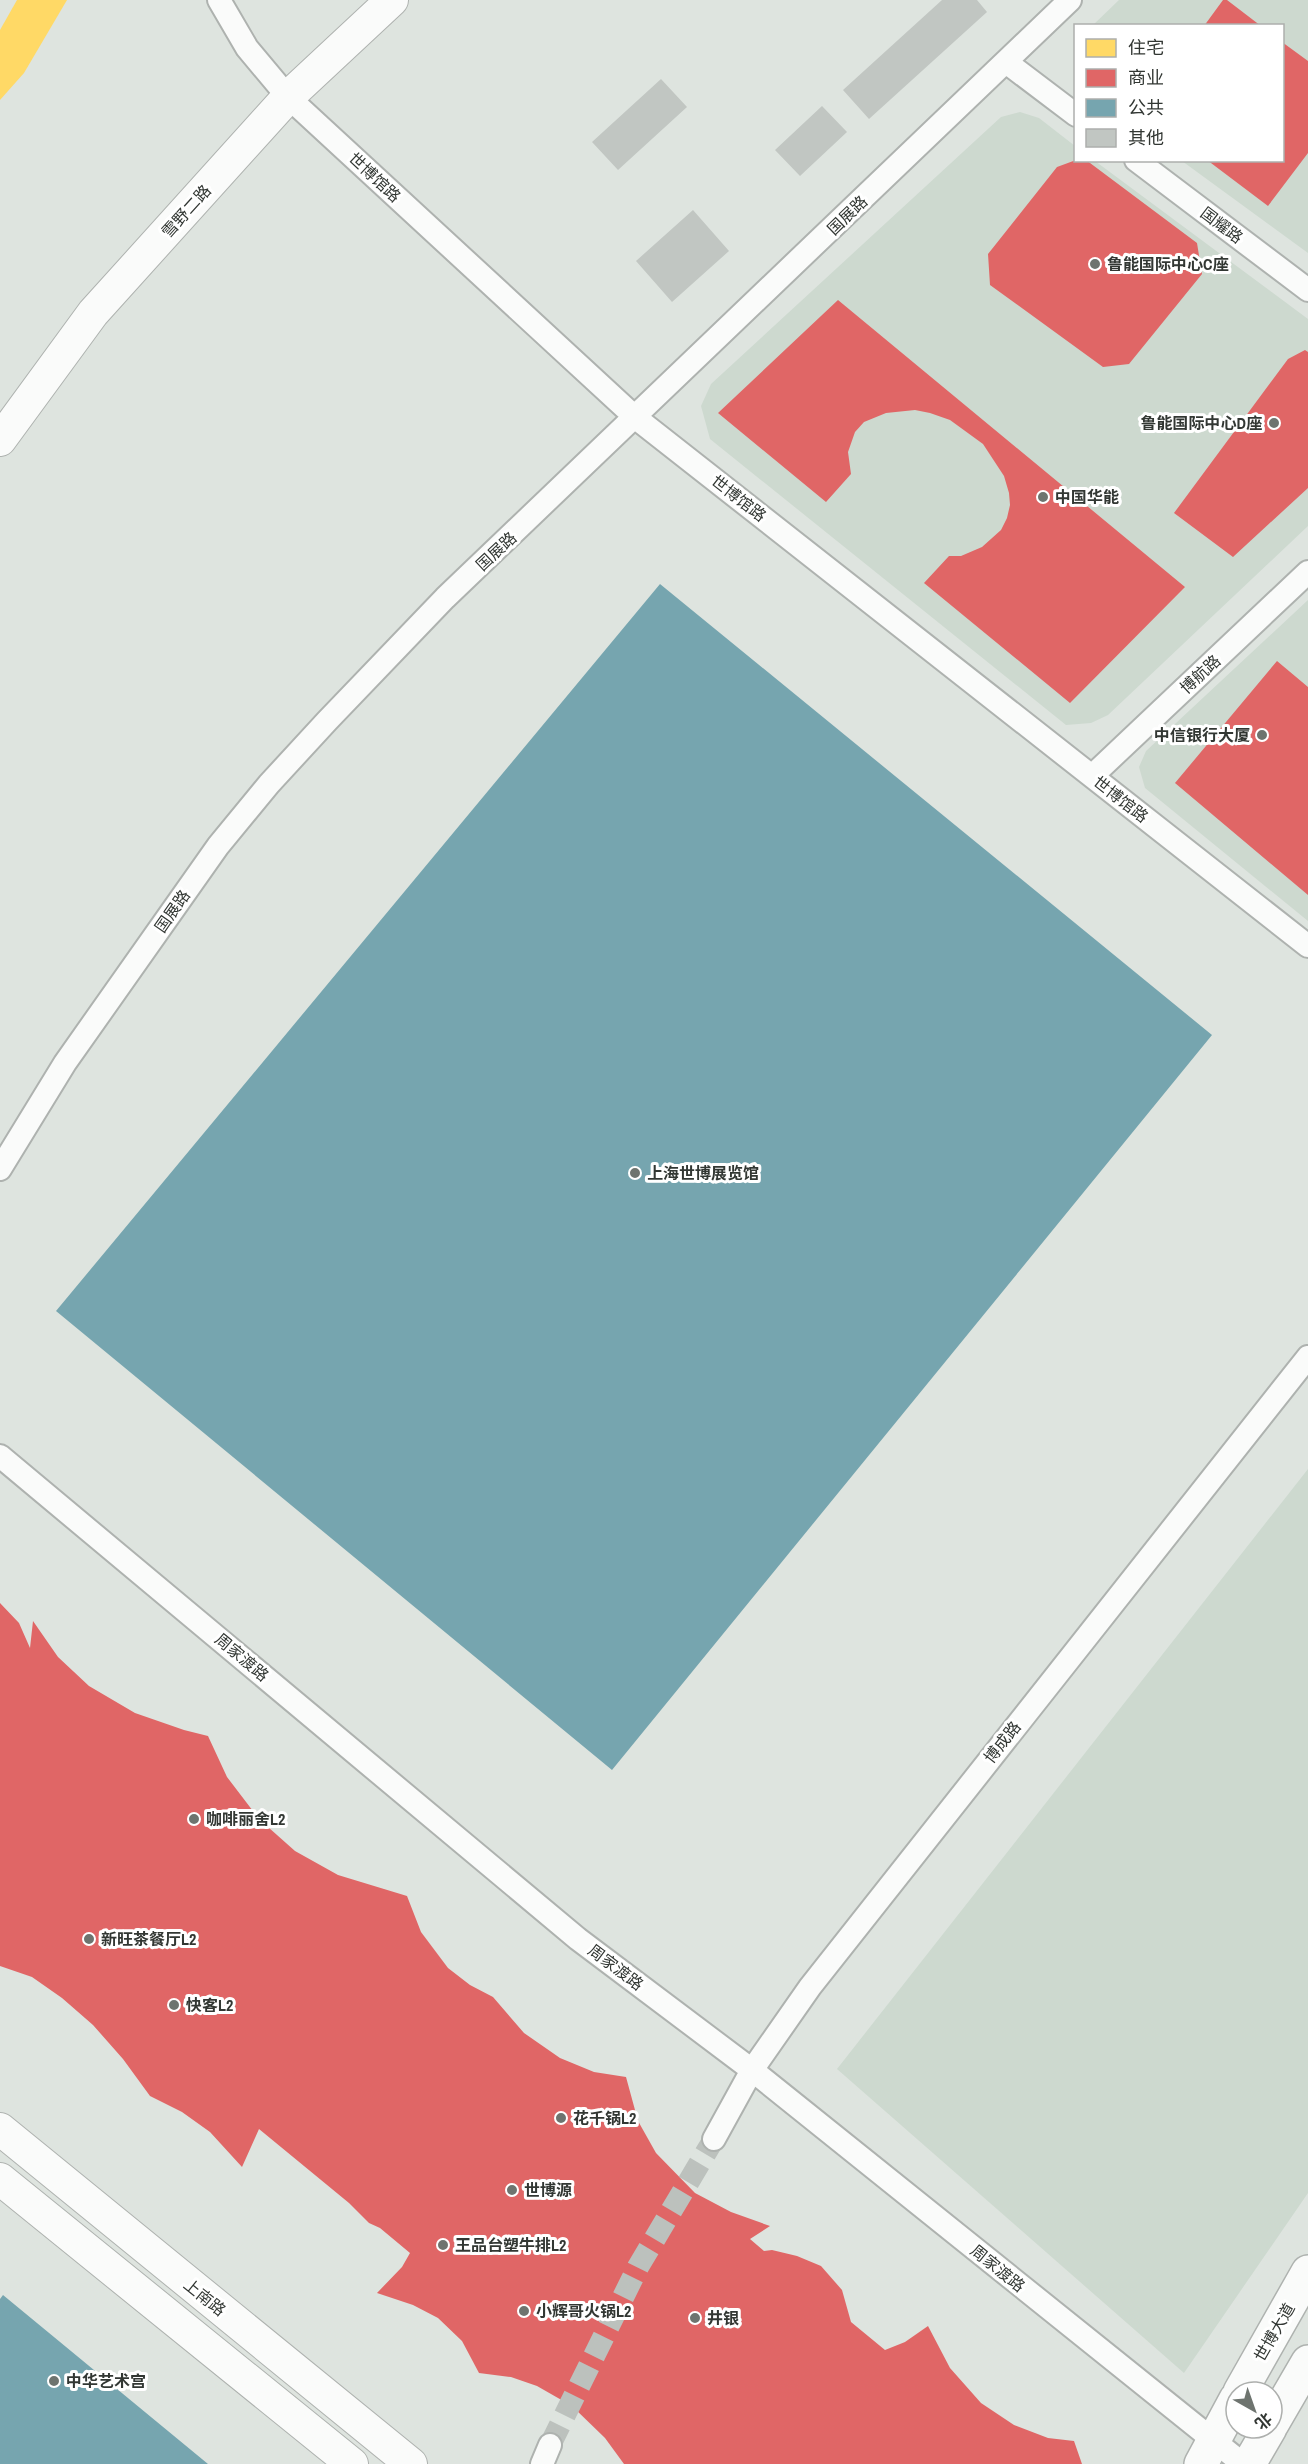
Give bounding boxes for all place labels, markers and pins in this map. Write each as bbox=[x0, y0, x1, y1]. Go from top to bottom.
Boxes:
place label: 鲁能国际中心C座 bbox=[1107, 253, 1228, 275]
marker: 鲁能国际中心C座 bbox=[1088, 257, 1102, 271]
place label: 鲁能国际中心D座 bbox=[1141, 412, 1262, 434]
marker: 鲁能国际中心D座 bbox=[1267, 416, 1281, 430]
place label: 中国华能 bbox=[1055, 486, 1119, 508]
marker: 中国华能 bbox=[1036, 490, 1050, 504]
place label: 中信银行大厦 bbox=[1154, 724, 1250, 746]
marker: 中信银行大厦 bbox=[1255, 728, 1269, 742]
place label: 上海世博展览馆 bbox=[647, 1162, 759, 1184]
marker: 上海世博展览馆 bbox=[628, 1166, 642, 1180]
place label: 咖啡丽舍L2 bbox=[206, 1808, 285, 1830]
marker: 咖啡丽舍L2 bbox=[187, 1812, 201, 1826]
place label: 新旺茶餐厅L2 bbox=[101, 1928, 196, 1950]
marker: 新旺茶餐厅L2 bbox=[82, 1932, 96, 1946]
place label: 快客L2 bbox=[186, 1994, 233, 2016]
marker: 快客L2 bbox=[167, 1998, 181, 2012]
place label: 花千锅L2 bbox=[573, 2107, 636, 2129]
marker: 花千锅L2 bbox=[554, 2111, 568, 2125]
place label: 世博源 bbox=[524, 2179, 572, 2201]
marker: 世博源 bbox=[505, 2183, 519, 2197]
place label: 王品台塑牛排L2 bbox=[455, 2234, 566, 2256]
marker: 王品台塑牛排L2 bbox=[436, 2238, 450, 2252]
place label: 小辉哥火锅L2 bbox=[536, 2300, 631, 2322]
marker: 小辉哥火锅L2 bbox=[517, 2304, 531, 2318]
place label: 井银 bbox=[707, 2307, 739, 2329]
marker: 井银 bbox=[688, 2311, 702, 2325]
place label: 中华艺术宫 bbox=[66, 2370, 146, 2392]
marker: 中华艺术宫 bbox=[47, 2374, 61, 2388]

